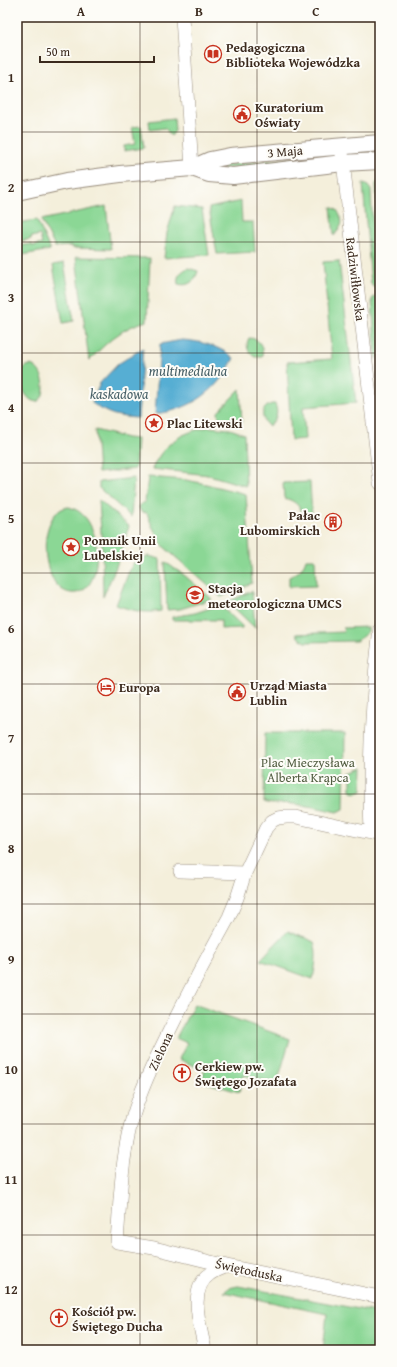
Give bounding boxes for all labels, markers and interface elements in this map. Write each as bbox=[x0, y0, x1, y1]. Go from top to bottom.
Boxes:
text: A bbox=[77, 2, 86, 21]
text: B bbox=[195, 2, 203, 21]
text: C bbox=[312, 2, 320, 21]
scale bar bbox=[40, 38, 154, 64]
place label: Pedagogiczna Biblioteka Wojewódzka bbox=[226, 38, 360, 72]
text: 50 m bbox=[46, 43, 70, 60]
library icon: Pedagogiczna Biblioteka Wojewódzka bbox=[203, 44, 223, 64]
text: 1 bbox=[8, 68, 14, 87]
place label: Kuratorium Oświaty bbox=[255, 98, 324, 132]
public building icon: Kuratorium Oświaty bbox=[232, 104, 252, 124]
street label: 3 Maja bbox=[267, 140, 304, 163]
text: 2 bbox=[8, 178, 15, 197]
street label: Radziwiłłowska bbox=[341, 236, 370, 323]
text: 3 bbox=[8, 288, 14, 307]
water label: multimedialna bbox=[149, 361, 228, 381]
water label: kaskadowa bbox=[90, 384, 149, 404]
text: 4 bbox=[8, 398, 15, 417]
place icon: Plac Litewski bbox=[144, 413, 164, 433]
place label: Plac Litewski bbox=[167, 414, 243, 433]
place label: Pałac Lubomirskich bbox=[240, 506, 320, 540]
text: 5 bbox=[8, 509, 15, 528]
building icon: Pałac Lubomirskich bbox=[323, 512, 343, 532]
place label: Pomnik Unii Lubelskiej bbox=[84, 531, 156, 565]
place icon: Pomnik Unii Lubelskiej bbox=[61, 537, 81, 557]
place label: Stacja meteorologiczna UMCS bbox=[208, 579, 342, 613]
school or university icon: Stacja meteorologiczna UMCS bbox=[185, 585, 205, 605]
text: 6 bbox=[8, 619, 15, 638]
place label: Urząd Miasta Lublin bbox=[250, 676, 327, 710]
hotel icon: Europa bbox=[96, 677, 116, 697]
place label: Europa bbox=[119, 678, 161, 697]
public building icon: Urząd Miasta Lublin bbox=[227, 682, 247, 702]
text: 7 bbox=[8, 729, 15, 748]
park label: Plac Mieczysława Alberta Krąpca bbox=[261, 753, 356, 787]
text: 8 bbox=[8, 839, 15, 858]
text: 9 bbox=[8, 950, 15, 969]
street label: Zielona bbox=[143, 1028, 178, 1074]
place label: Cerkiew pw. Świętego Jozafata bbox=[195, 1057, 297, 1091]
text: 10 bbox=[4, 1060, 18, 1079]
church icon: Cerkiew pw. Świętego Jozafata bbox=[172, 1063, 192, 1083]
text: 11 bbox=[4, 1170, 18, 1189]
street label: Świętoduska bbox=[213, 1254, 285, 1287]
text: 12 bbox=[4, 1280, 18, 1299]
place label: Kościół pw. Świętego Ducha bbox=[72, 1302, 163, 1336]
church icon: Kościół pw. Świętego Ducha bbox=[49, 1308, 69, 1328]

